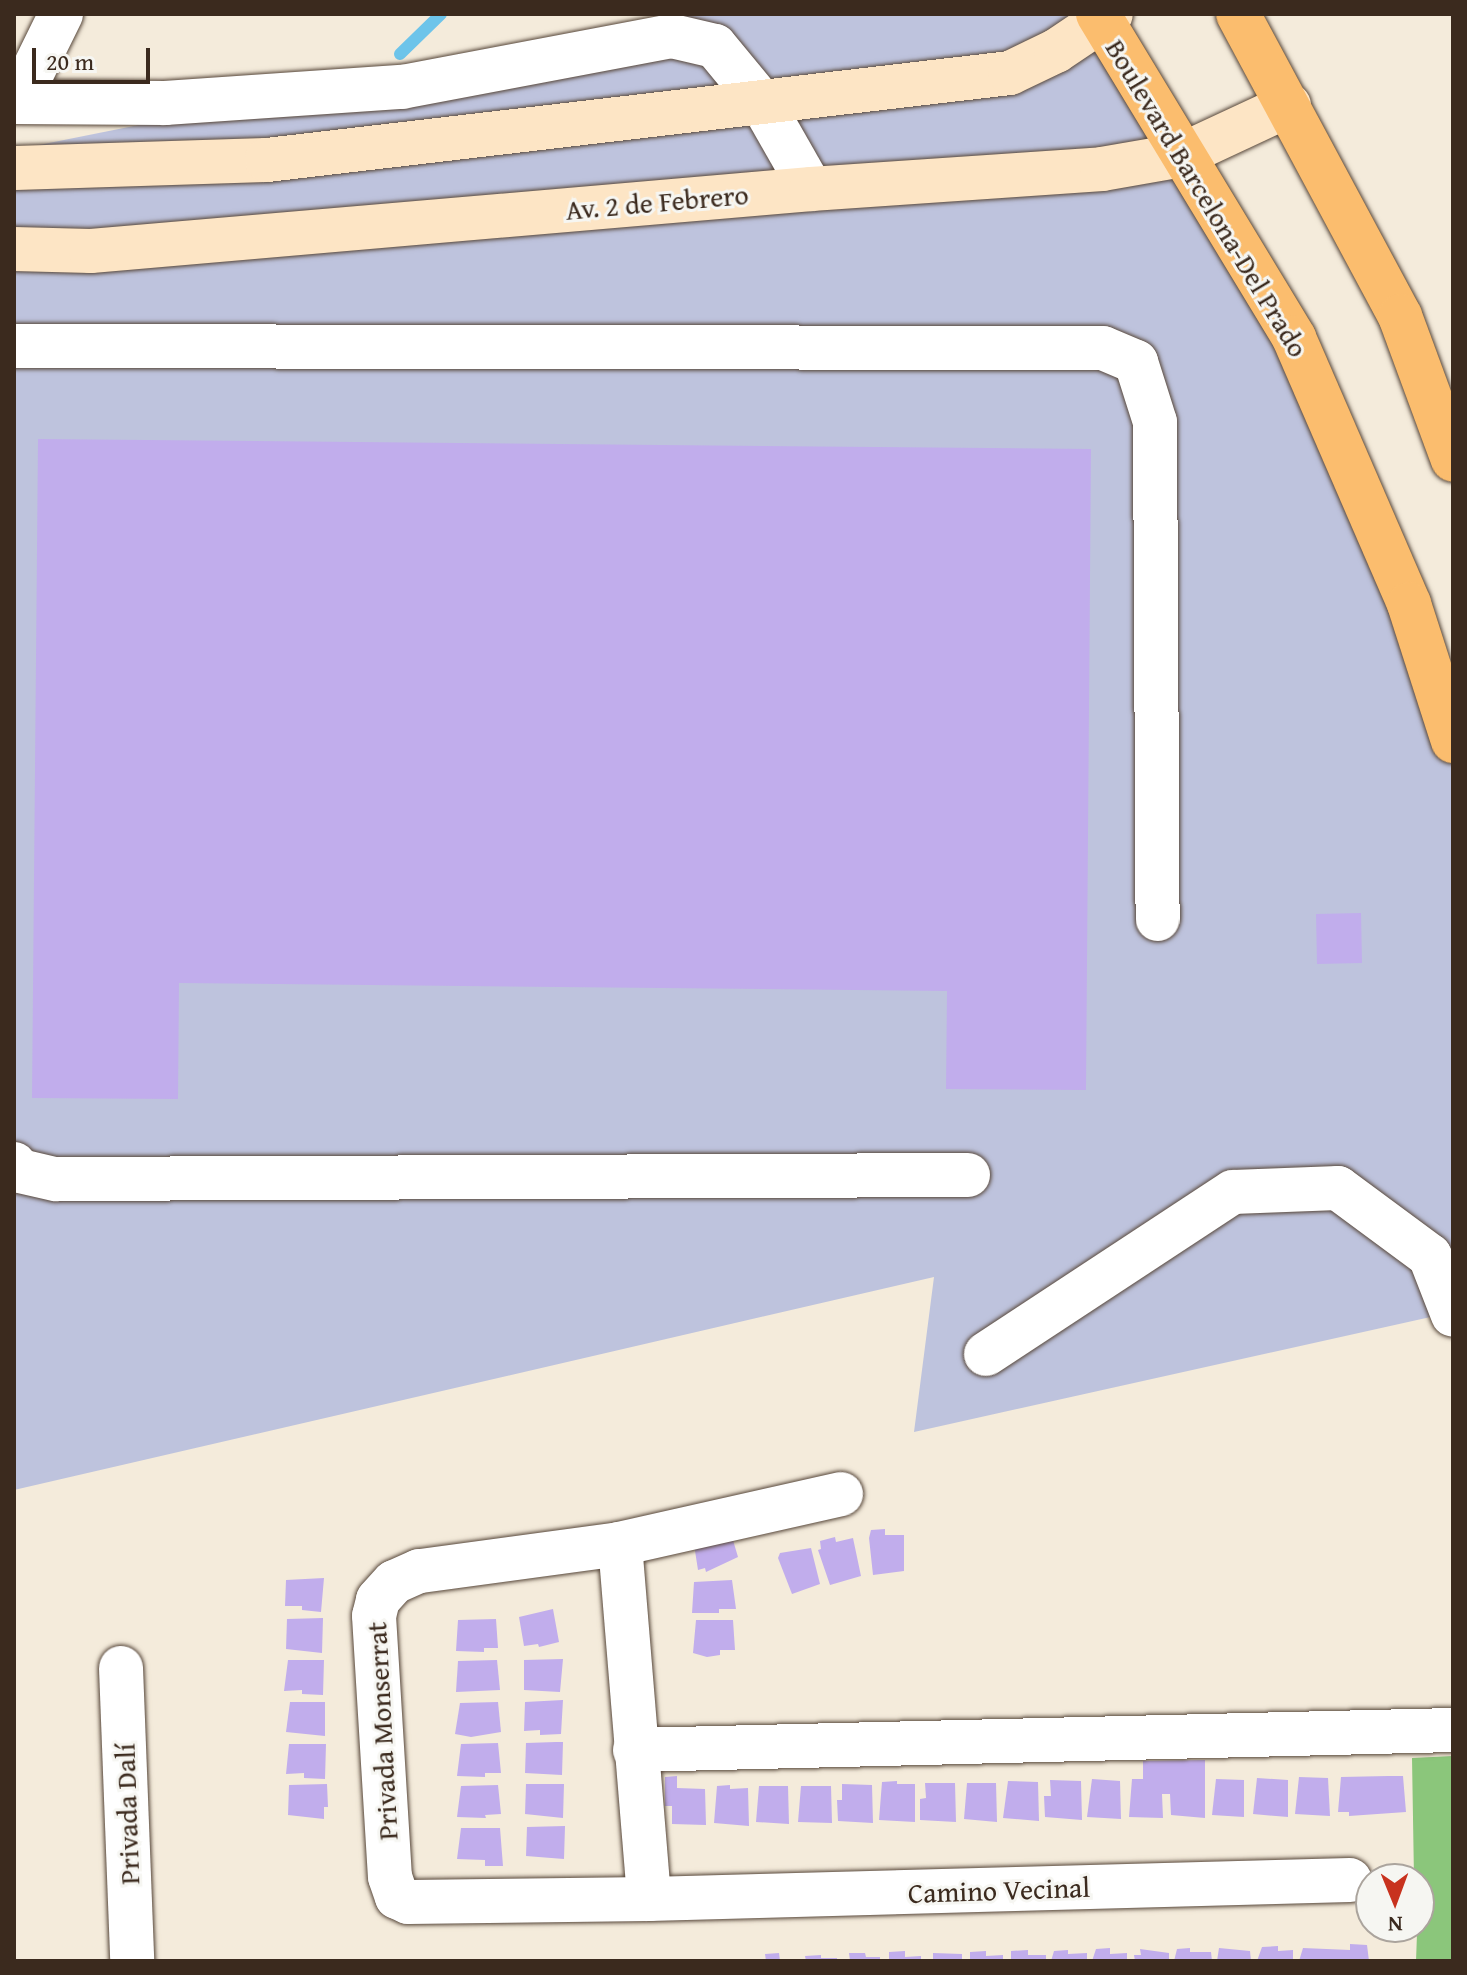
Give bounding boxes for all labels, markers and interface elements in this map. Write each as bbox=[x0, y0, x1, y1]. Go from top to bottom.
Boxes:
scale bar bbox=[36, 32, 154, 82]
street label: Boulevard Barcelona-Del Prado bbox=[1099, 33, 1315, 363]
text: 20 m bbox=[46, 44, 94, 79]
street label: Av. 2 de Febrero bbox=[564, 177, 750, 227]
street label: Privada Monserrat bbox=[360, 1621, 404, 1841]
street label: Privada Dalí bbox=[108, 1743, 146, 1885]
north arrow bbox=[1355, 1863, 1435, 1943]
street label: Camino Vecinal bbox=[907, 1870, 1091, 1910]
text: N bbox=[1388, 1909, 1403, 1941]

